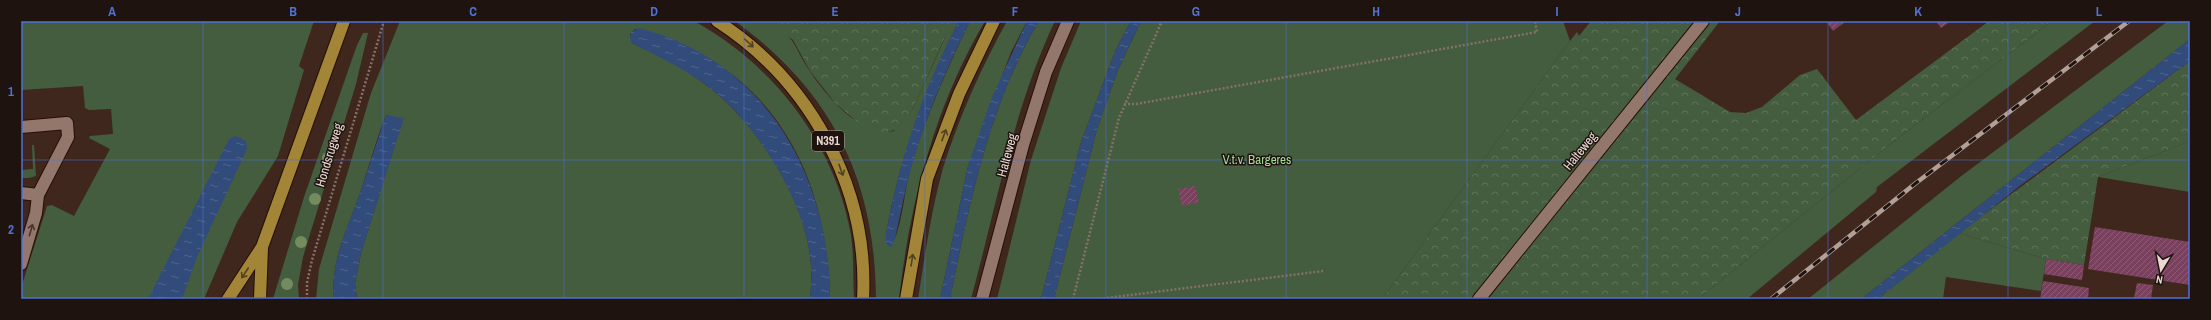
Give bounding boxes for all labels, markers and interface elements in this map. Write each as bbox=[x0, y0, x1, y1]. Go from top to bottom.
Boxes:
text: A bbox=[108, 3, 116, 20]
text: B bbox=[289, 3, 297, 20]
text: C bbox=[469, 3, 477, 20]
text: D bbox=[650, 3, 658, 20]
text: E bbox=[831, 3, 839, 20]
text: F bbox=[1012, 3, 1019, 20]
text: G bbox=[1192, 3, 1200, 20]
text: H bbox=[1372, 3, 1380, 20]
text: I bbox=[1556, 3, 1559, 20]
text: J bbox=[1735, 3, 1741, 20]
text: K bbox=[1914, 3, 1922, 20]
text: L bbox=[2096, 3, 2103, 20]
one-way arrow bbox=[744, 39, 754, 48]
text: 1 bbox=[8, 83, 14, 100]
street label: Hondsrugweg bbox=[311, 121, 347, 189]
street label: Halteweg bbox=[1559, 128, 1601, 174]
one-way arrow bbox=[940, 129, 948, 141]
road number: N391 bbox=[812, 131, 844, 151]
street label: Halteweg bbox=[993, 131, 1021, 179]
park label: V.t.v. Bargeres bbox=[1223, 151, 1291, 168]
one-way arrow bbox=[838, 163, 845, 176]
text: 2 bbox=[8, 221, 14, 238]
one-way arrow bbox=[28, 224, 35, 237]
north arrow bbox=[2141, 250, 2181, 290]
one-way arrow bbox=[908, 254, 916, 267]
one-way arrow bbox=[241, 267, 249, 278]
text: N bbox=[2155, 272, 2164, 287]

